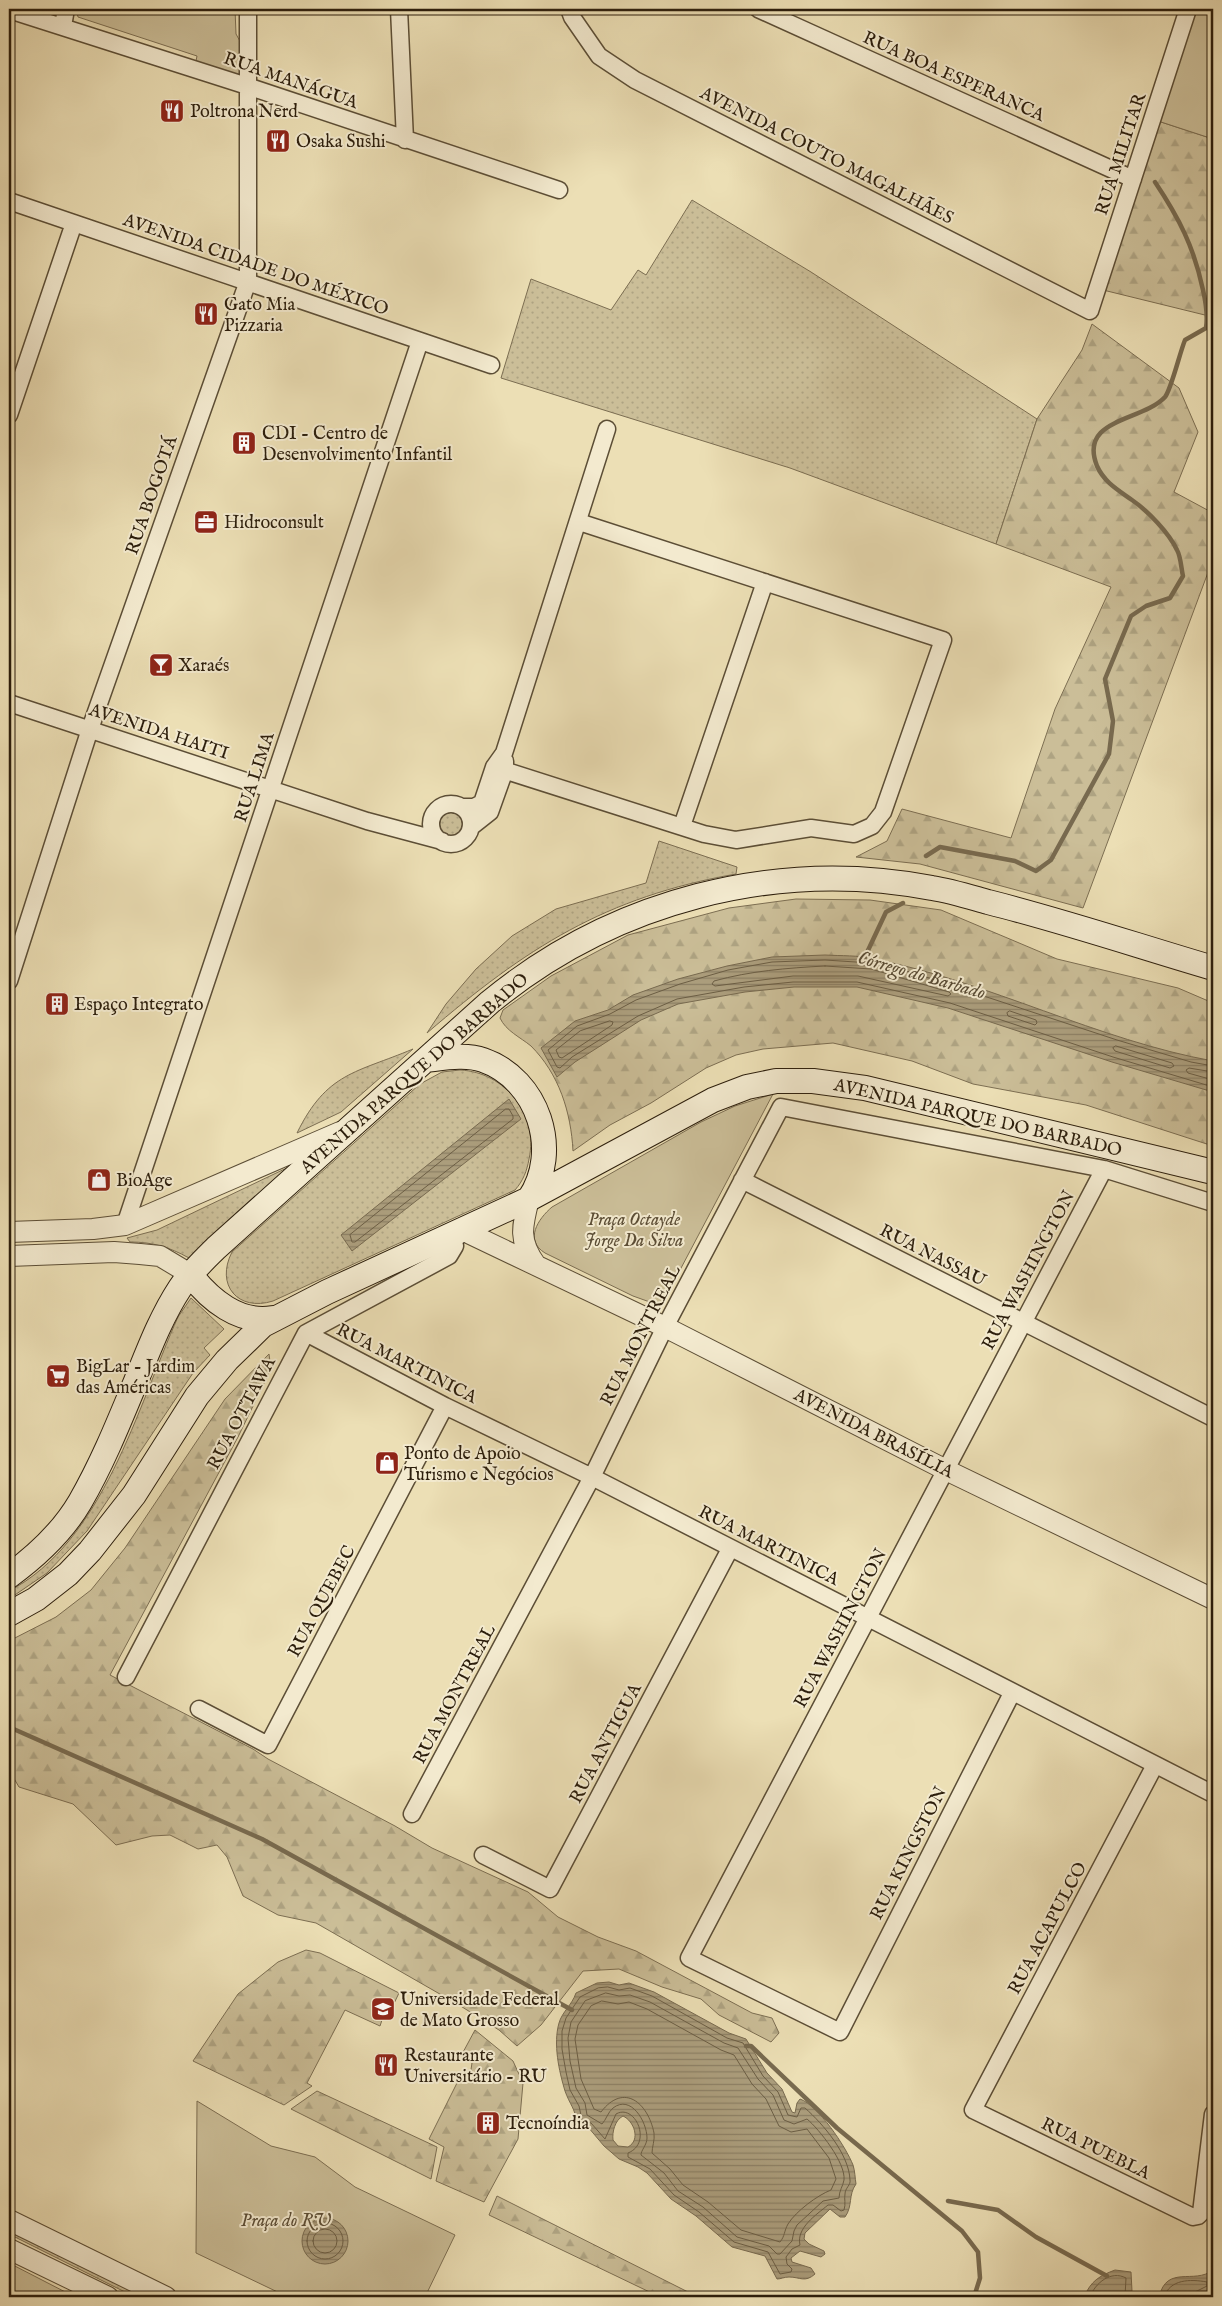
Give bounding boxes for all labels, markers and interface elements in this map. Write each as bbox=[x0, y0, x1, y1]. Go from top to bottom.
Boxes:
street label: RUA BOA ESPERANCA bbox=[859, 27, 1049, 128]
street label: RUA MANÁGUA bbox=[220, 46, 362, 115]
street label: AVENIDA COUTO MAGALHÃES bbox=[695, 80, 958, 230]
street label: RUA MILITAR bbox=[1091, 89, 1152, 218]
restaurant icon: Poltrona Nerd bbox=[159, 98, 185, 124]
place label: Poltrona Nerd bbox=[190, 101, 298, 124]
restaurant icon: Osaka Sushi bbox=[265, 128, 291, 154]
place label: Osaka Sushi bbox=[296, 131, 386, 154]
street label: AVENIDA CIDADE DO MÉXICO bbox=[119, 207, 392, 322]
place label: Gato Mia Pizzaria bbox=[224, 294, 296, 338]
restaurant icon: Gato Mia Pizzaria bbox=[193, 301, 219, 327]
place label: CDI - Centro de Desenvolvimento Infantil bbox=[262, 423, 452, 467]
building icon: CDI - Centro de Desenvolvimento Infantil bbox=[231, 430, 257, 456]
street label: RUA BOGOTÁ bbox=[119, 432, 184, 558]
office icon: Hidroconsult bbox=[193, 509, 219, 535]
place label: Hidroconsult bbox=[224, 512, 324, 535]
bar icon: Xaraés bbox=[148, 652, 174, 678]
place label: Xaraés bbox=[178, 655, 229, 678]
street label: AVENIDA HAITI bbox=[85, 699, 231, 766]
street label: RUA LIMA bbox=[230, 729, 281, 825]
water label: Córrego do Barbado bbox=[855, 946, 988, 1006]
street label: AVENIDA PARQUE DO BARBADO bbox=[295, 969, 534, 1180]
building icon: Espaço Integrato bbox=[44, 991, 70, 1017]
place label: Espaço Integrato bbox=[74, 994, 204, 1017]
street label: AVENIDA PARQUE DO BARBADO bbox=[830, 1074, 1124, 1163]
shop icon: BioAge bbox=[86, 1167, 112, 1193]
place label: BioAge bbox=[116, 1170, 173, 1193]
street label: RUA WASHINGTON bbox=[978, 1187, 1081, 1354]
park label: Praça Octayde Jorge Da Silva bbox=[585, 1209, 683, 1253]
street label: RUA NASSAU bbox=[875, 1220, 990, 1293]
street label: RUA MONTREAL bbox=[596, 1261, 687, 1410]
street label: RUA MARTINICA bbox=[332, 1319, 481, 1410]
street label: RUA OTTAWA bbox=[203, 1353, 282, 1474]
place label: BigLar - Jardim das Américas bbox=[76, 1356, 195, 1400]
supermarket icon: BigLar - Jardim das Américas bbox=[45, 1363, 71, 1389]
street label: AVENIDA BRASÍLIA bbox=[789, 1382, 959, 1485]
place label: Ponto de Apoio Turismo e Negócios bbox=[404, 1443, 554, 1487]
shop icon: Ponto de Apoio Turismo e Negócios bbox=[374, 1450, 400, 1476]
street label: RUA MARTINICA bbox=[694, 1501, 843, 1592]
street label: RUA QUEBEC bbox=[283, 1542, 361, 1661]
street label: RUA WASHINGTON bbox=[790, 1545, 893, 1712]
street label: RUA MONTREAL bbox=[409, 1621, 502, 1768]
street label: RUA ANTIGUA bbox=[565, 1679, 648, 1808]
street label: RUA KINGSTON bbox=[866, 1783, 953, 1924]
street label: RUA ACAPULCO bbox=[1004, 1858, 1093, 1999]
place label: Universidade Federal de Mato Grosso bbox=[400, 1989, 559, 2033]
school or university icon: Universidade Federal de Mato Grosso bbox=[370, 1996, 396, 2022]
place label: Restaurante Universitário - RU bbox=[404, 2045, 547, 2089]
restaurant icon: Restaurante Universitário - RU bbox=[373, 2052, 399, 2078]
building icon: Tecnoíndia bbox=[475, 2110, 501, 2136]
place label: Tecnoíndia bbox=[506, 2113, 590, 2136]
street label: RUA PUEBLA bbox=[1037, 2113, 1154, 2186]
park label: Praça do RU bbox=[241, 2210, 332, 2233]

